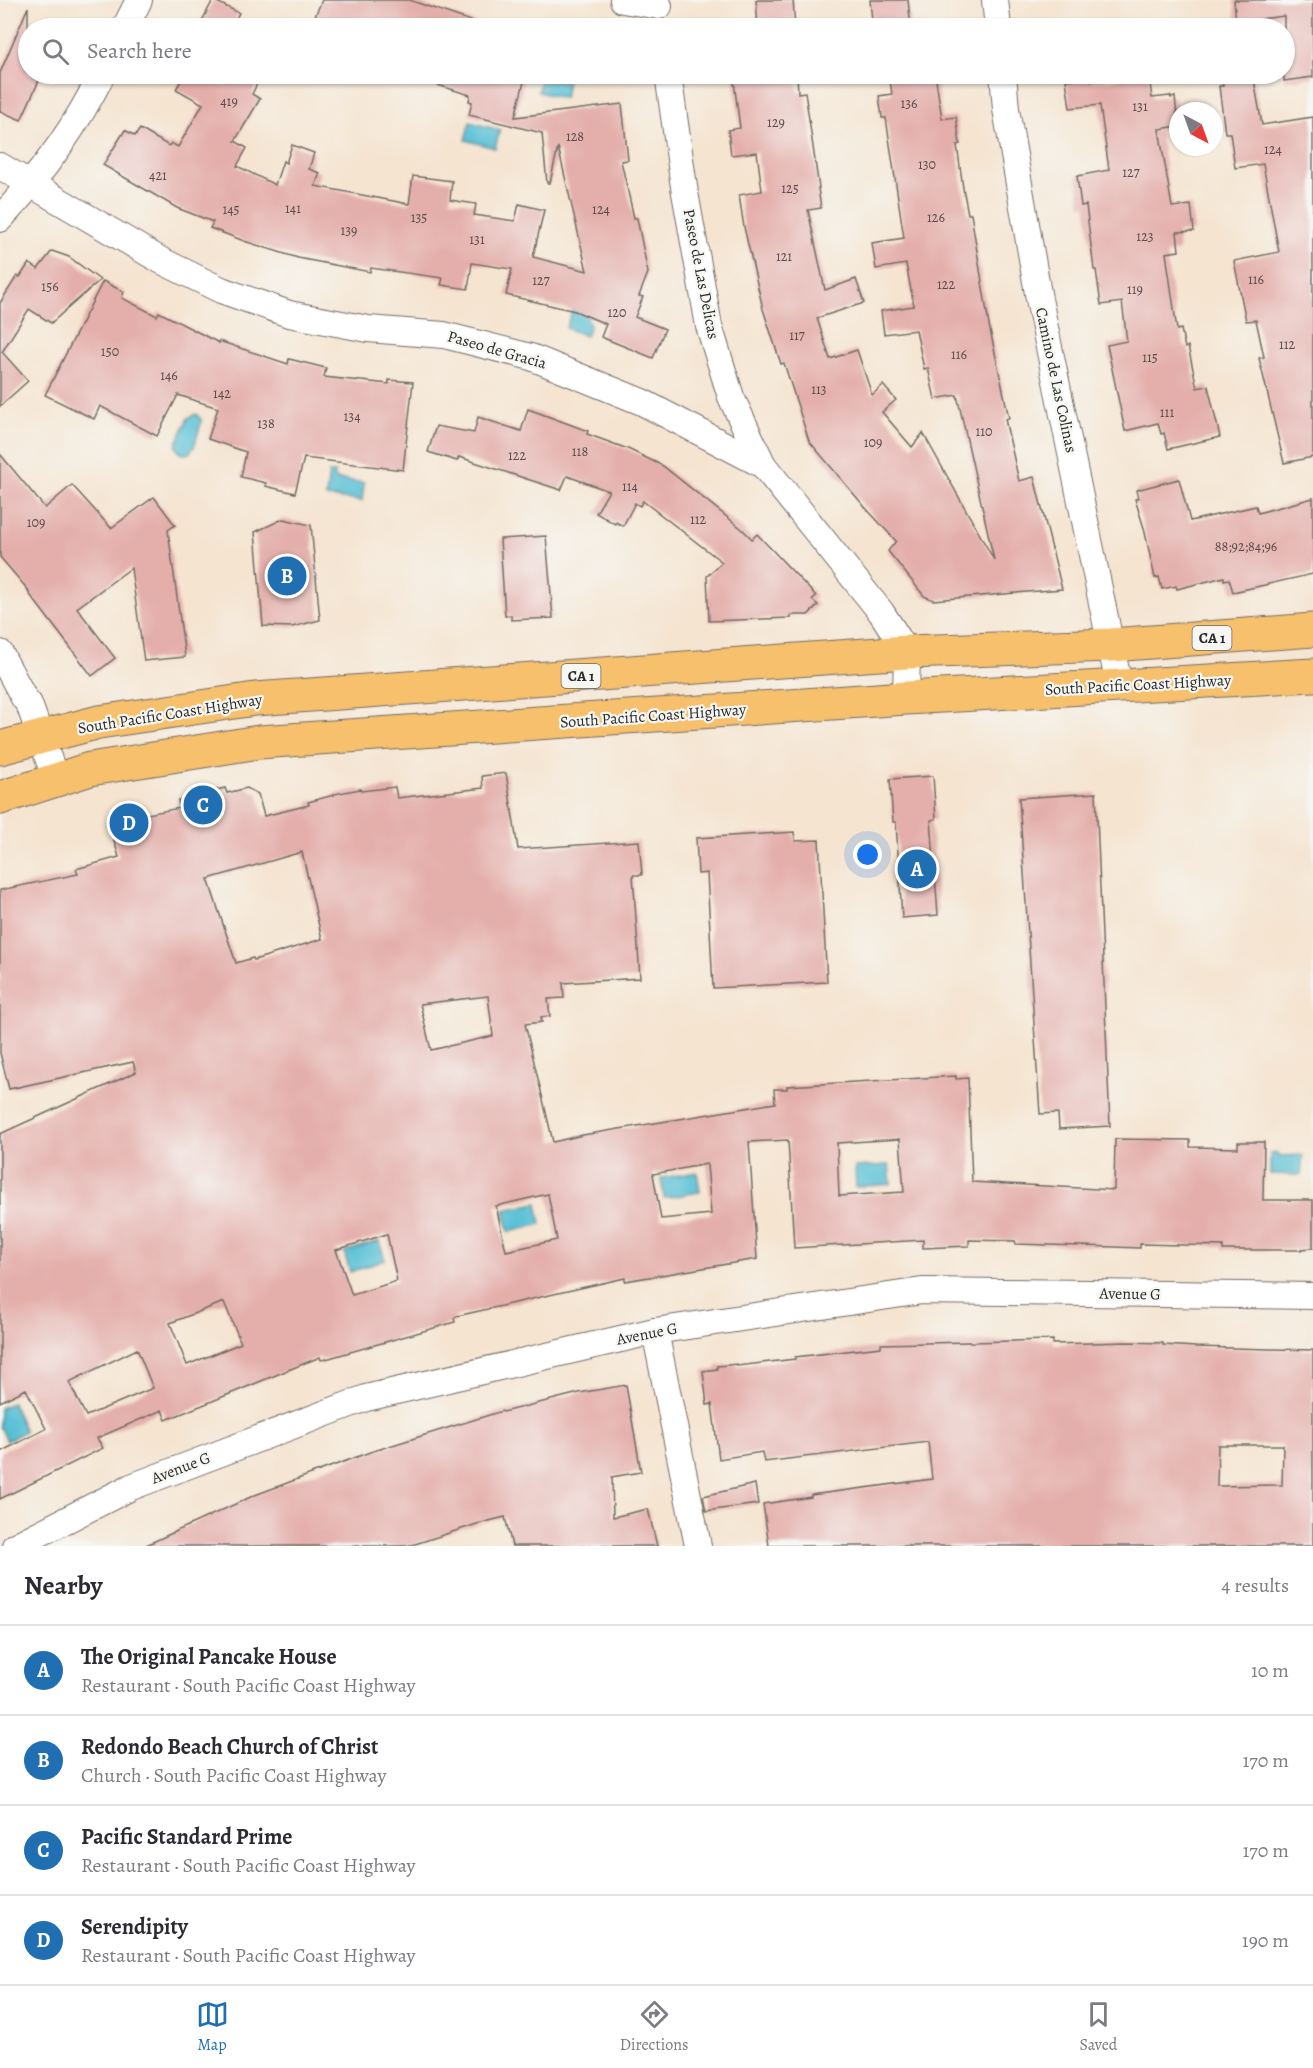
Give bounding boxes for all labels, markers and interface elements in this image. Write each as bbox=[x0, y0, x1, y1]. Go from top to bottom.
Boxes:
search box bbox=[18, 18, 1295, 84]
icon: search bbox=[39, 35, 72, 68]
text: Search here bbox=[87, 36, 192, 66]
house number: 419 bbox=[220, 92, 238, 111]
house number: 136 bbox=[900, 94, 918, 113]
house number: 131 bbox=[1132, 97, 1148, 116]
north arrow bbox=[1169, 102, 1223, 156]
house number: 129 bbox=[767, 113, 785, 132]
house number: 128 bbox=[566, 127, 584, 146]
house number: 124 bbox=[1264, 140, 1282, 159]
house number: 130 bbox=[918, 155, 936, 174]
house number: 127 bbox=[1122, 163, 1140, 182]
house number: 421 bbox=[149, 166, 167, 185]
house number: 125 bbox=[781, 179, 799, 198]
house number: 141 bbox=[285, 199, 301, 218]
house number: 145 bbox=[222, 200, 240, 219]
house number: 124 bbox=[592, 200, 610, 219]
street label: Paseo de Las Delicas bbox=[678, 207, 724, 341]
house number: 135 bbox=[411, 208, 427, 227]
house number: 126 bbox=[927, 208, 945, 227]
house number: 139 bbox=[341, 221, 357, 240]
house number: 123 bbox=[1136, 227, 1154, 246]
house number: 131 bbox=[469, 230, 485, 249]
house number: 121 bbox=[776, 247, 792, 266]
house number: 116 bbox=[1248, 270, 1264, 289]
house number: 127 bbox=[532, 271, 550, 290]
house number: 122 bbox=[937, 275, 955, 294]
house number: 156 bbox=[41, 277, 59, 296]
house number: 119 bbox=[1127, 280, 1143, 299]
house number: 120 bbox=[608, 303, 626, 322]
street label: Camino de Las Colinas bbox=[1030, 305, 1082, 455]
street label: Paseo de Gracia bbox=[445, 325, 550, 375]
house number: 117 bbox=[789, 326, 805, 345]
house number: 112 bbox=[1279, 335, 1295, 354]
house number: 150 bbox=[101, 342, 119, 361]
house number: 116 bbox=[951, 345, 967, 364]
house number: 115 bbox=[1142, 348, 1158, 367]
house number: 146 bbox=[160, 366, 178, 385]
house number: 113 bbox=[811, 380, 827, 399]
house number: 142 bbox=[213, 384, 231, 403]
house number: 111 bbox=[1160, 403, 1174, 422]
house number: 134 bbox=[344, 407, 360, 426]
house number: 138 bbox=[257, 414, 275, 433]
house number: 110 bbox=[975, 422, 993, 441]
house number: 109 bbox=[864, 433, 882, 452]
house number: 118 bbox=[572, 442, 588, 461]
house number: 122 bbox=[508, 446, 526, 465]
house number: 114 bbox=[622, 477, 638, 496]
house number: 112 bbox=[690, 510, 706, 529]
house number: 109 bbox=[27, 513, 45, 532]
house number: 88;92;84;96 bbox=[1215, 537, 1277, 556]
pin: B bbox=[268, 554, 306, 598]
road number: CA 1 bbox=[1192, 626, 1232, 650]
road number: CA 1 bbox=[562, 664, 600, 688]
street label: South Pacific Coast Highway bbox=[1044, 669, 1232, 701]
street label: South Pacific Coast Highway bbox=[76, 688, 265, 739]
street label: South Pacific Coast Highway bbox=[559, 698, 748, 733]
pin: C bbox=[184, 782, 222, 828]
pin: D bbox=[110, 800, 148, 846]
your location bbox=[853, 840, 882, 869]
pin: A bbox=[898, 846, 936, 892]
street label: Avenue G bbox=[1098, 1282, 1161, 1306]
street label: Avenue G bbox=[614, 1317, 679, 1351]
street label: Avenue G bbox=[147, 1447, 214, 1490]
text: Nearby bbox=[24, 1568, 103, 1603]
text: 4 results bbox=[1221, 1572, 1289, 1599]
text: The Original Pancake House bbox=[81, 1642, 337, 1672]
text: A bbox=[37, 1657, 50, 1684]
text: 10 m bbox=[1251, 1657, 1289, 1684]
text: Restaurant · South Pacific Coast Highway bbox=[81, 1672, 416, 1699]
text: Redondo Beach Church of Christ bbox=[81, 1732, 378, 1762]
text: B bbox=[37, 1747, 50, 1774]
text: 170 m bbox=[1243, 1747, 1289, 1774]
text: Church · South Pacific Coast Highway bbox=[81, 1762, 386, 1789]
text: Pacific Standard Prime bbox=[81, 1822, 293, 1852]
text: C bbox=[37, 1837, 50, 1864]
text: 170 m bbox=[1243, 1837, 1289, 1864]
text: Restaurant · South Pacific Coast Highway bbox=[81, 1852, 416, 1879]
text: Serendipity bbox=[81, 1912, 188, 1942]
text: D bbox=[37, 1927, 50, 1954]
text: 190 m bbox=[1242, 1927, 1289, 1954]
text: Restaurant · South Pacific Coast Highway bbox=[81, 1942, 416, 1969]
tab: Map bbox=[196, 1998, 229, 2056]
tab: Directions bbox=[620, 1998, 688, 2056]
tab: Saved bbox=[1079, 1998, 1117, 2056]

